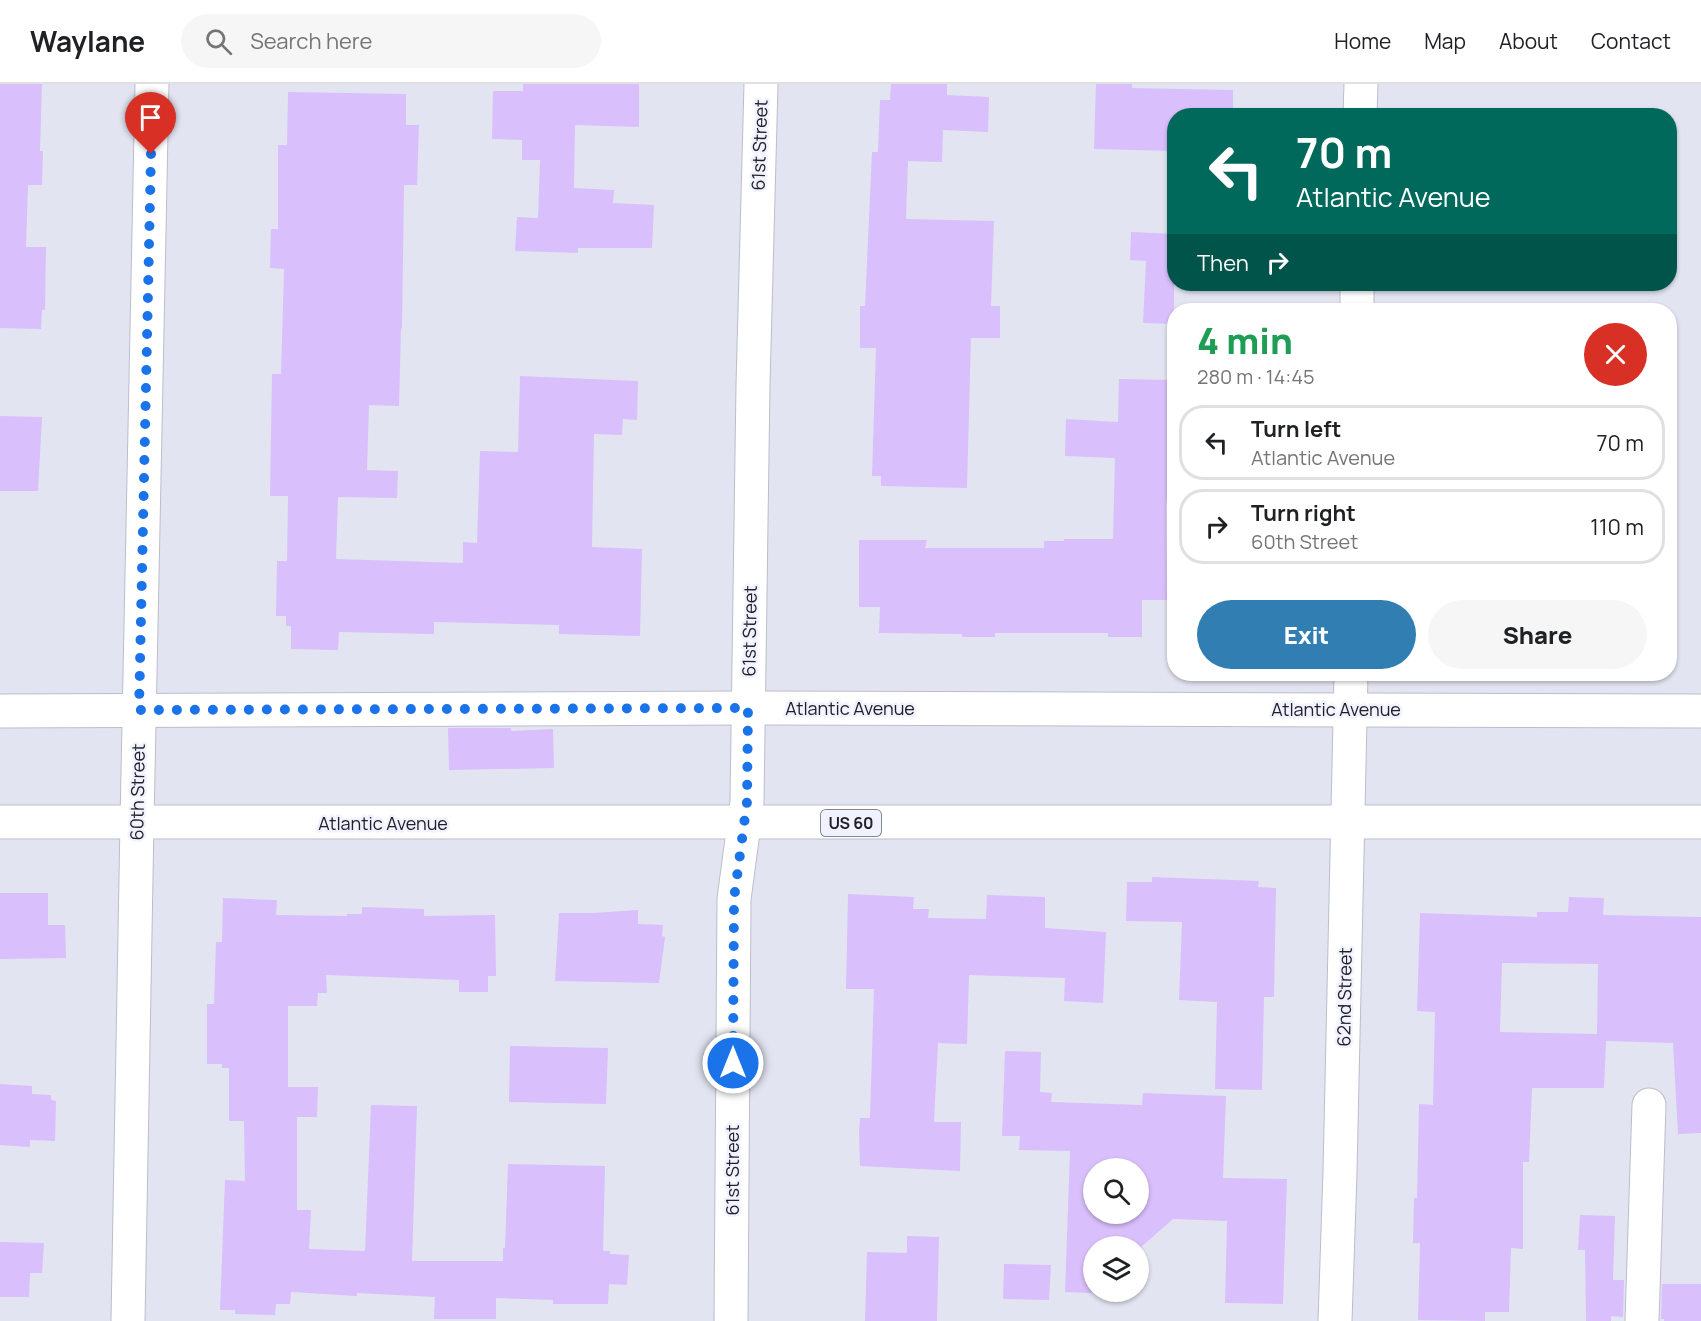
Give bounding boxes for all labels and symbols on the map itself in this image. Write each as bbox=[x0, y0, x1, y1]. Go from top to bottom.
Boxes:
pin bbox=[125, 92, 176, 154]
street label: 61st Street bbox=[745, 99, 773, 191]
street label: 61st Street bbox=[736, 585, 762, 677]
street label: Atlantic Avenue bbox=[785, 696, 915, 720]
street label: Atlantic Avenue bbox=[1271, 697, 1401, 721]
street label: 60th Street bbox=[124, 744, 150, 840]
road number: US 60 bbox=[821, 810, 881, 836]
street label: Atlantic Avenue bbox=[318, 811, 448, 835]
street label: 62nd Street bbox=[1331, 947, 1357, 1047]
position arrow bbox=[701, 1031, 765, 1095]
street label: 61st Street bbox=[720, 1124, 744, 1216]

